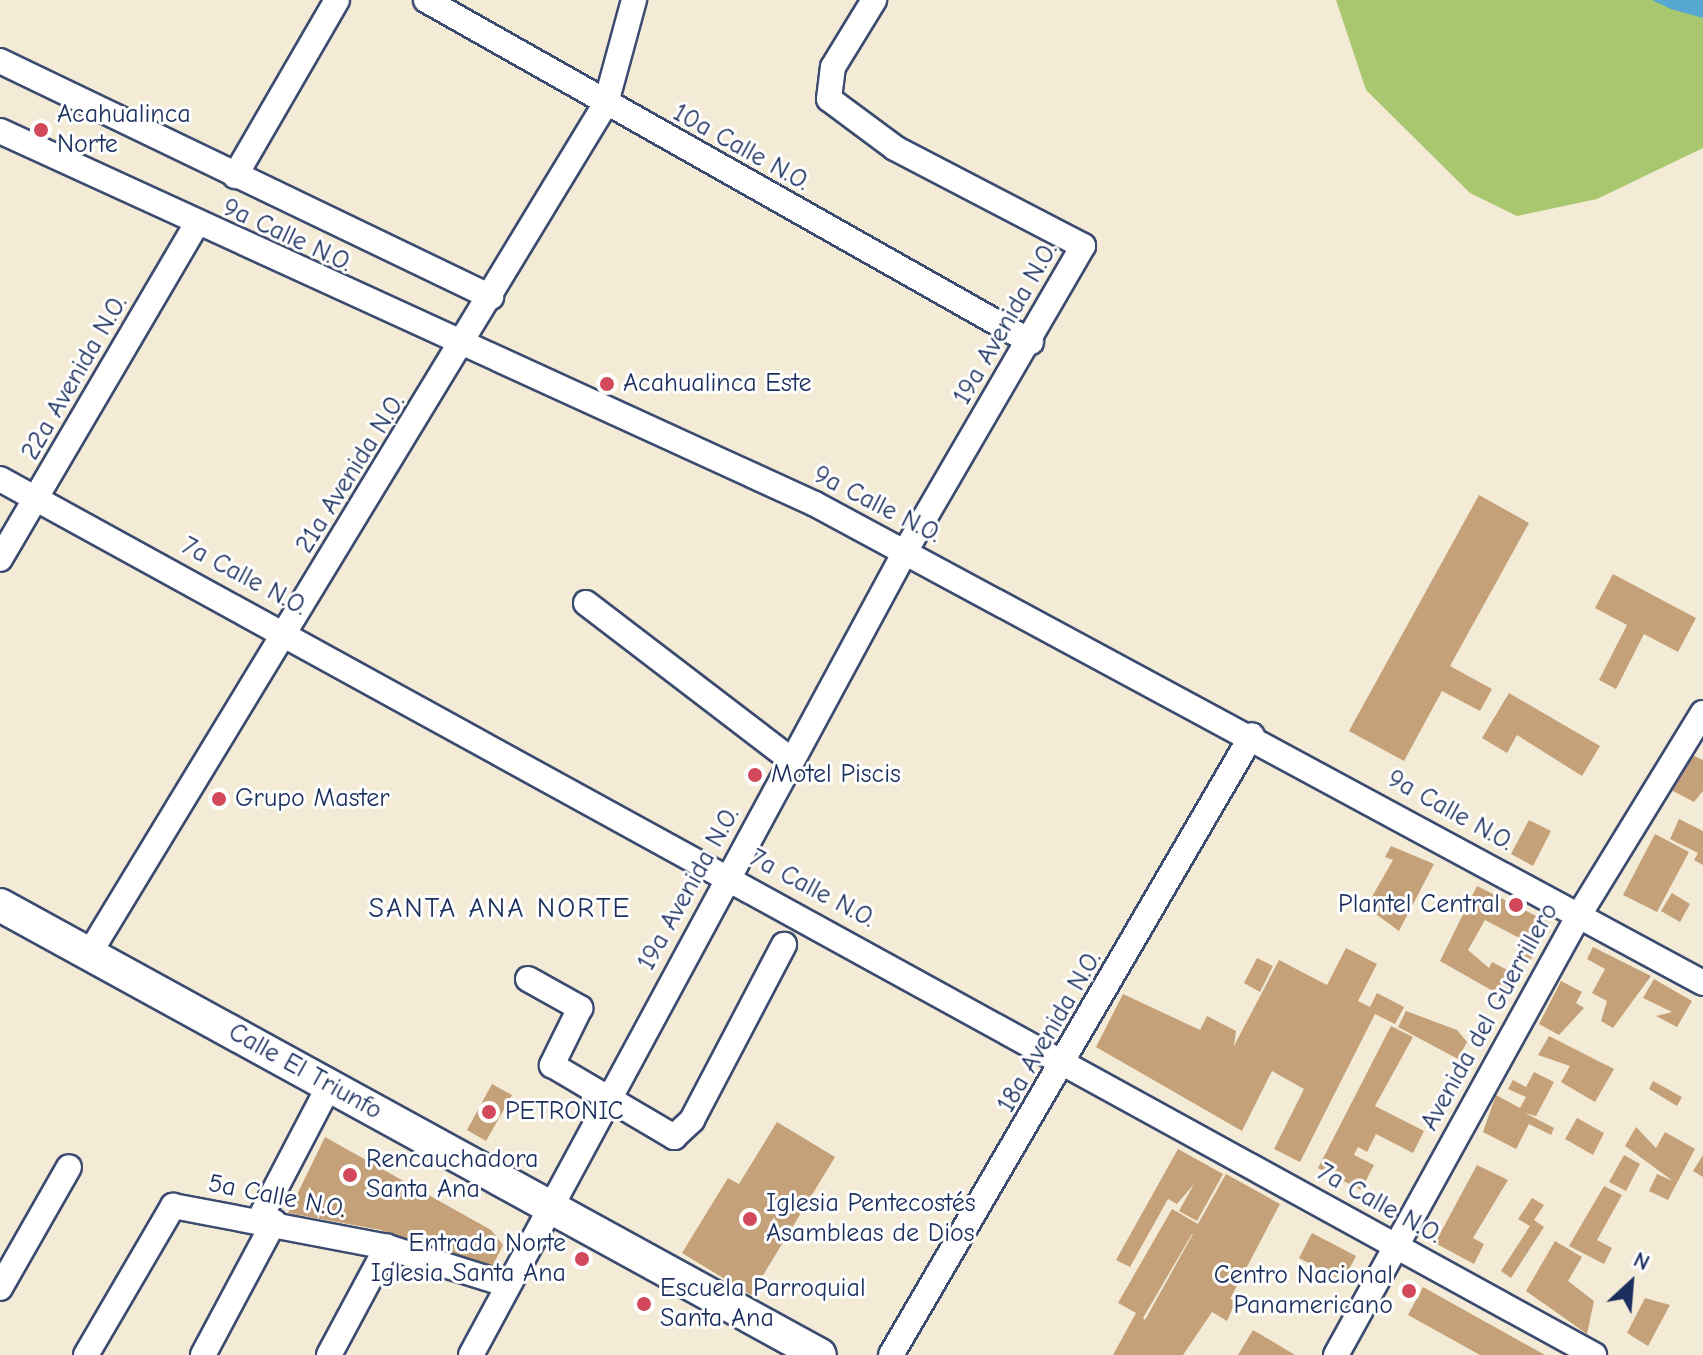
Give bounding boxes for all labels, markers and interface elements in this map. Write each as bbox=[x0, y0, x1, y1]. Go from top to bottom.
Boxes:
street label: 10a Calle N.O. bbox=[667, 98, 815, 198]
place label: Acahualinca Norte bbox=[57, 99, 191, 160]
marker: Acahualinca Norte bbox=[32, 121, 50, 139]
street label: 9a Calle N.O. bbox=[217, 192, 357, 280]
street label: 19a Avenida N.O. bbox=[947, 238, 1065, 410]
street label: 22a Avenida N.O. bbox=[15, 290, 135, 466]
place label: Acahualinca Este bbox=[623, 368, 811, 400]
marker: Acahualinca Este bbox=[598, 375, 616, 393]
street label: 21a Avenida N.O. bbox=[290, 389, 412, 559]
street label: 9a Calle N.O. bbox=[808, 460, 946, 550]
street label: 7a Calle N.O. bbox=[176, 531, 312, 623]
place label: Motel Piscis bbox=[771, 759, 901, 791]
street label: 9a Calle N.O. bbox=[1382, 764, 1518, 858]
marker: Motel Piscis bbox=[746, 766, 764, 784]
place label: Grupo Master bbox=[235, 783, 390, 815]
marker: Grupo Master bbox=[210, 790, 228, 808]
street label: 19a Avenida N.O. bbox=[631, 802, 747, 976]
street label: 7a Calle N.O. bbox=[744, 843, 880, 935]
place label: Plantel Central bbox=[1338, 889, 1500, 921]
district label: SANTA ANA NORTE bbox=[369, 891, 631, 925]
marker: Plantel Central bbox=[1507, 896, 1525, 914]
street label: Avenida del Guerrillero bbox=[1414, 898, 1566, 1136]
street label: 18a Avenida N.O. bbox=[991, 946, 1109, 1118]
street label: Calle El Triunfo bbox=[223, 1017, 387, 1127]
place label: PETRONIC bbox=[505, 1096, 624, 1128]
marker: PETRONIC bbox=[480, 1103, 498, 1121]
place label: Rencauchadora Santa Ana bbox=[366, 1144, 538, 1206]
street label: 7a Calle N.O. bbox=[1311, 1157, 1447, 1251]
marker: Rencauchadora Santa Ana bbox=[341, 1166, 359, 1184]
street label: 5a Calle N.O. bbox=[206, 1168, 348, 1226]
place label: Iglesia Pentecostés Asambleas de Dios bbox=[766, 1188, 976, 1250]
marker: Iglesia Pentecostés Asambleas de Dios bbox=[741, 1210, 759, 1228]
place label: Entrada Norte Iglesia Santa Ana bbox=[371, 1228, 566, 1290]
north arrow bbox=[1591, 1243, 1671, 1323]
text: N bbox=[1629, 1247, 1654, 1276]
marker: Entrada Norte Iglesia Santa Ana bbox=[573, 1250, 591, 1268]
place label: Centro Nacional Panamericano bbox=[1214, 1260, 1393, 1322]
place label: Escuela Parroquial Santa Ana bbox=[660, 1273, 866, 1334]
marker: Centro Nacional Panamericano bbox=[1400, 1282, 1418, 1300]
marker: Escuela Parroquial Santa Ana bbox=[635, 1295, 653, 1313]

